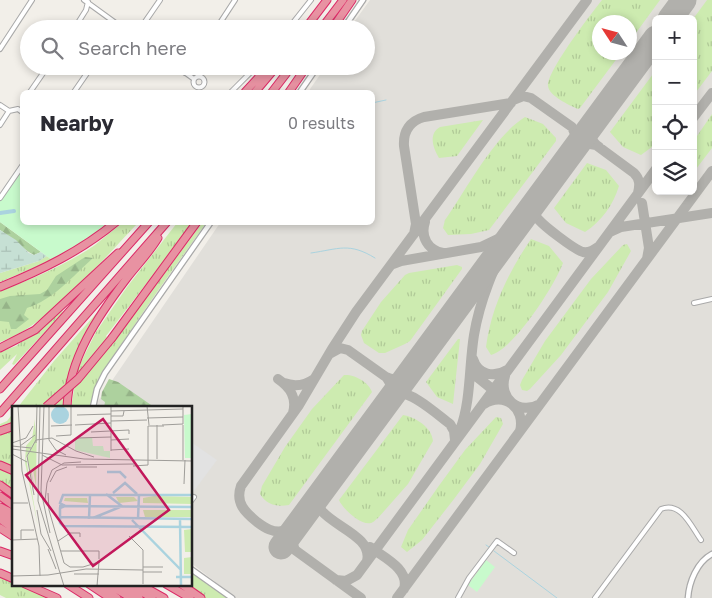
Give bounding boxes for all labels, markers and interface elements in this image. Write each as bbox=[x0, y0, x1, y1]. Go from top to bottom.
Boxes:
north arrow bbox=[592, 15, 637, 60]
map controls bbox=[652, 15, 697, 195]
button: + bbox=[652, 15, 697, 60]
search box bbox=[20, 20, 375, 75]
icon: search bbox=[38, 34, 66, 62]
text: Search here bbox=[78, 36, 187, 59]
button: − bbox=[652, 60, 697, 105]
button: locate bbox=[652, 105, 697, 150]
text: Nearby bbox=[40, 110, 114, 136]
text: 0 results bbox=[288, 113, 355, 133]
button: layers bbox=[652, 150, 697, 195]
inset map bbox=[12, 406, 192, 586]

